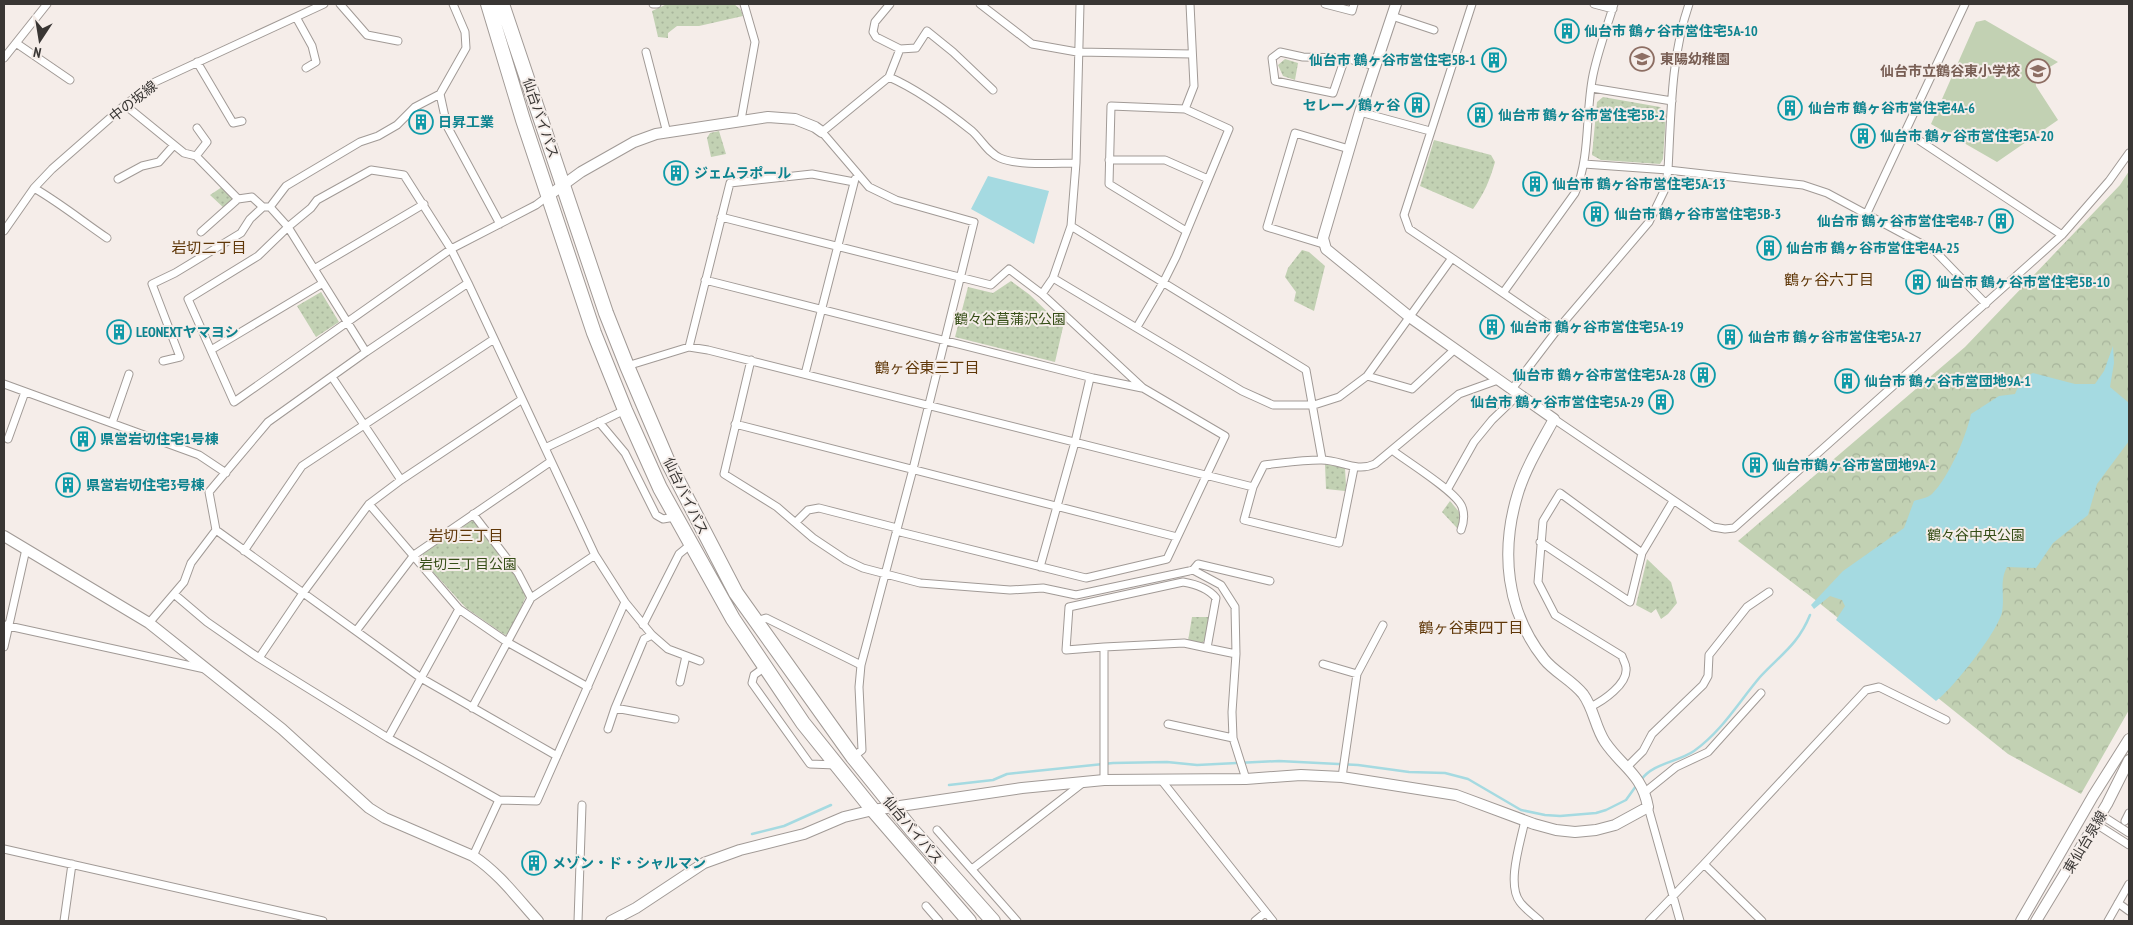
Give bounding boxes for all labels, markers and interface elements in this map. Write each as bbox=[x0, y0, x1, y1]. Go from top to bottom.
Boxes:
north arrow bbox=[15, 15, 65, 65]
building icon: 仙台市 鶴ヶ谷市営住宅5A-10 bbox=[1554, 18, 1580, 44]
place label: 仙台市 鶴ヶ谷市営住宅5A-10 bbox=[1584, 22, 1758, 40]
text: N bbox=[32, 43, 43, 62]
school or university icon: 東陽幼稚園 bbox=[1629, 46, 1655, 72]
building icon: 仙台市 鶴ヶ谷市営住宅5B-1 bbox=[1481, 47, 1507, 73]
place label: 東陽幼稚園 bbox=[1660, 50, 1730, 68]
place label: 仙台市 鶴ヶ谷市営住宅5B-1 bbox=[1309, 51, 1476, 69]
school or university icon: 仙台市立鶴谷東小学校 bbox=[2025, 58, 2051, 84]
place label: 仙台市立鶴谷東小学校 bbox=[1880, 62, 2020, 80]
street label: 仙台バイパス bbox=[519, 75, 563, 161]
street label: 中の坂線 bbox=[105, 77, 161, 125]
building icon: セレーノ鶴ヶ谷 bbox=[1404, 92, 1430, 118]
building icon: 仙台市 鶴ヶ谷市営住宅4A-6 bbox=[1777, 95, 1803, 121]
place label: セレーノ鶴ヶ谷 bbox=[1303, 96, 1401, 114]
place label: 仙台市 鶴ヶ谷市営住宅4A-6 bbox=[1808, 99, 1975, 117]
building icon: 仙台市 鶴ヶ谷市営住宅5B-2 bbox=[1467, 102, 1493, 128]
place label: 仙台市 鶴ヶ谷市営住宅5B-2 bbox=[1498, 106, 1665, 124]
building icon: 日昇工業 bbox=[408, 109, 434, 135]
place label: 日昇工業 bbox=[438, 113, 494, 131]
building icon: 仙台市 鶴ヶ谷市営住宅5A-20 bbox=[1850, 123, 1876, 149]
place label: 仙台市 鶴ヶ谷市営住宅5A-20 bbox=[1880, 127, 2054, 145]
building icon: ジェムラポール bbox=[663, 160, 689, 186]
place label: ジェムラポール bbox=[694, 164, 791, 182]
building icon: 仙台市 鶴ヶ谷市営住宅5A-13 bbox=[1522, 171, 1548, 197]
place label: 仙台市 鶴ヶ谷市営住宅5A-13 bbox=[1552, 175, 1726, 193]
building icon: 仙台市 鶴ヶ谷市営住宅5B-3 bbox=[1583, 201, 1609, 227]
place label: 仙台市 鶴ヶ谷市営住宅5B-3 bbox=[1614, 205, 1781, 223]
building icon: 仙台市 鶴ヶ谷市営住宅4B-7 bbox=[1988, 208, 2014, 234]
place label: 仙台市 鶴ヶ谷市営住宅4B-7 bbox=[1817, 212, 1984, 230]
building icon: 仙台市 鶴ヶ谷市営住宅4A-25 bbox=[1756, 235, 1782, 261]
district label: 岩切二丁目 bbox=[171, 238, 247, 257]
place label: 仙台市 鶴ヶ谷市営住宅4A-25 bbox=[1786, 239, 1960, 257]
building icon: 仙台市 鶴ヶ谷市営住宅5B-10 bbox=[1905, 269, 1931, 295]
district label: 鶴ヶ谷六丁目 bbox=[1784, 270, 1874, 289]
place label: 仙台市 鶴ヶ谷市営住宅5B-10 bbox=[1936, 273, 2110, 291]
park label: 鶴々谷菖蒲沢公園 bbox=[954, 310, 1066, 328]
building icon: 仙台市 鶴ヶ谷市営住宅5A-19 bbox=[1479, 314, 1505, 340]
place label: 仙台市 鶴ヶ谷市営住宅5A-19 bbox=[1510, 318, 1684, 336]
building icon: LEONEXTヤマヨシ bbox=[106, 319, 132, 345]
place label: LEONEXTヤマヨシ bbox=[136, 323, 239, 341]
building icon: 仙台市 鶴ヶ谷市営住宅5A-27 bbox=[1717, 324, 1743, 350]
place label: 仙台市 鶴ヶ谷市営住宅5A-27 bbox=[1748, 328, 1922, 346]
district label: 鶴ヶ谷東三丁目 bbox=[874, 358, 980, 377]
building icon: 仙台市 鶴ヶ谷市営住宅5A-28 bbox=[1690, 362, 1716, 388]
place label: 仙台市 鶴ヶ谷市営住宅5A-28 bbox=[1512, 366, 1686, 384]
building icon: 仙台市 鶴ヶ谷市営団地9A-1 bbox=[1834, 368, 1860, 394]
place label: 仙台市 鶴ヶ谷市営団地9A-1 bbox=[1864, 372, 2031, 390]
building icon: 仙台市 鶴ヶ谷市営住宅5A-29 bbox=[1648, 389, 1674, 415]
place label: 仙台市 鶴ヶ谷市営住宅5A-29 bbox=[1470, 393, 1644, 411]
building icon: 県営岩切住宅1号棟 bbox=[70, 426, 96, 452]
place label: 県営岩切住宅1号棟 bbox=[100, 430, 219, 448]
building icon: 仙台市鶴ヶ谷市営団地9A-2 bbox=[1742, 452, 1768, 478]
street label: 仙台バイパス bbox=[660, 454, 712, 538]
place label: 仙台市鶴ヶ谷市営団地9A-2 bbox=[1772, 456, 1936, 474]
building icon: 県営岩切住宅3号棟 bbox=[55, 472, 81, 498]
place label: 県営岩切住宅3号棟 bbox=[86, 476, 205, 494]
district label: 岩切三丁目 bbox=[428, 526, 504, 545]
park label: 鶴々谷中央公園 bbox=[1927, 526, 2025, 544]
park label: 岩切三丁目公園 bbox=[419, 555, 517, 573]
district label: 鶴ヶ谷東四丁目 bbox=[1418, 618, 1524, 637]
street label: 仙台バイパス bbox=[879, 792, 947, 868]
street label: 東仙台泉線 bbox=[2059, 807, 2111, 877]
building icon: メゾン・ド・シャルマン bbox=[521, 850, 547, 876]
place label: メゾン・ド・シャルマン bbox=[552, 854, 706, 872]

